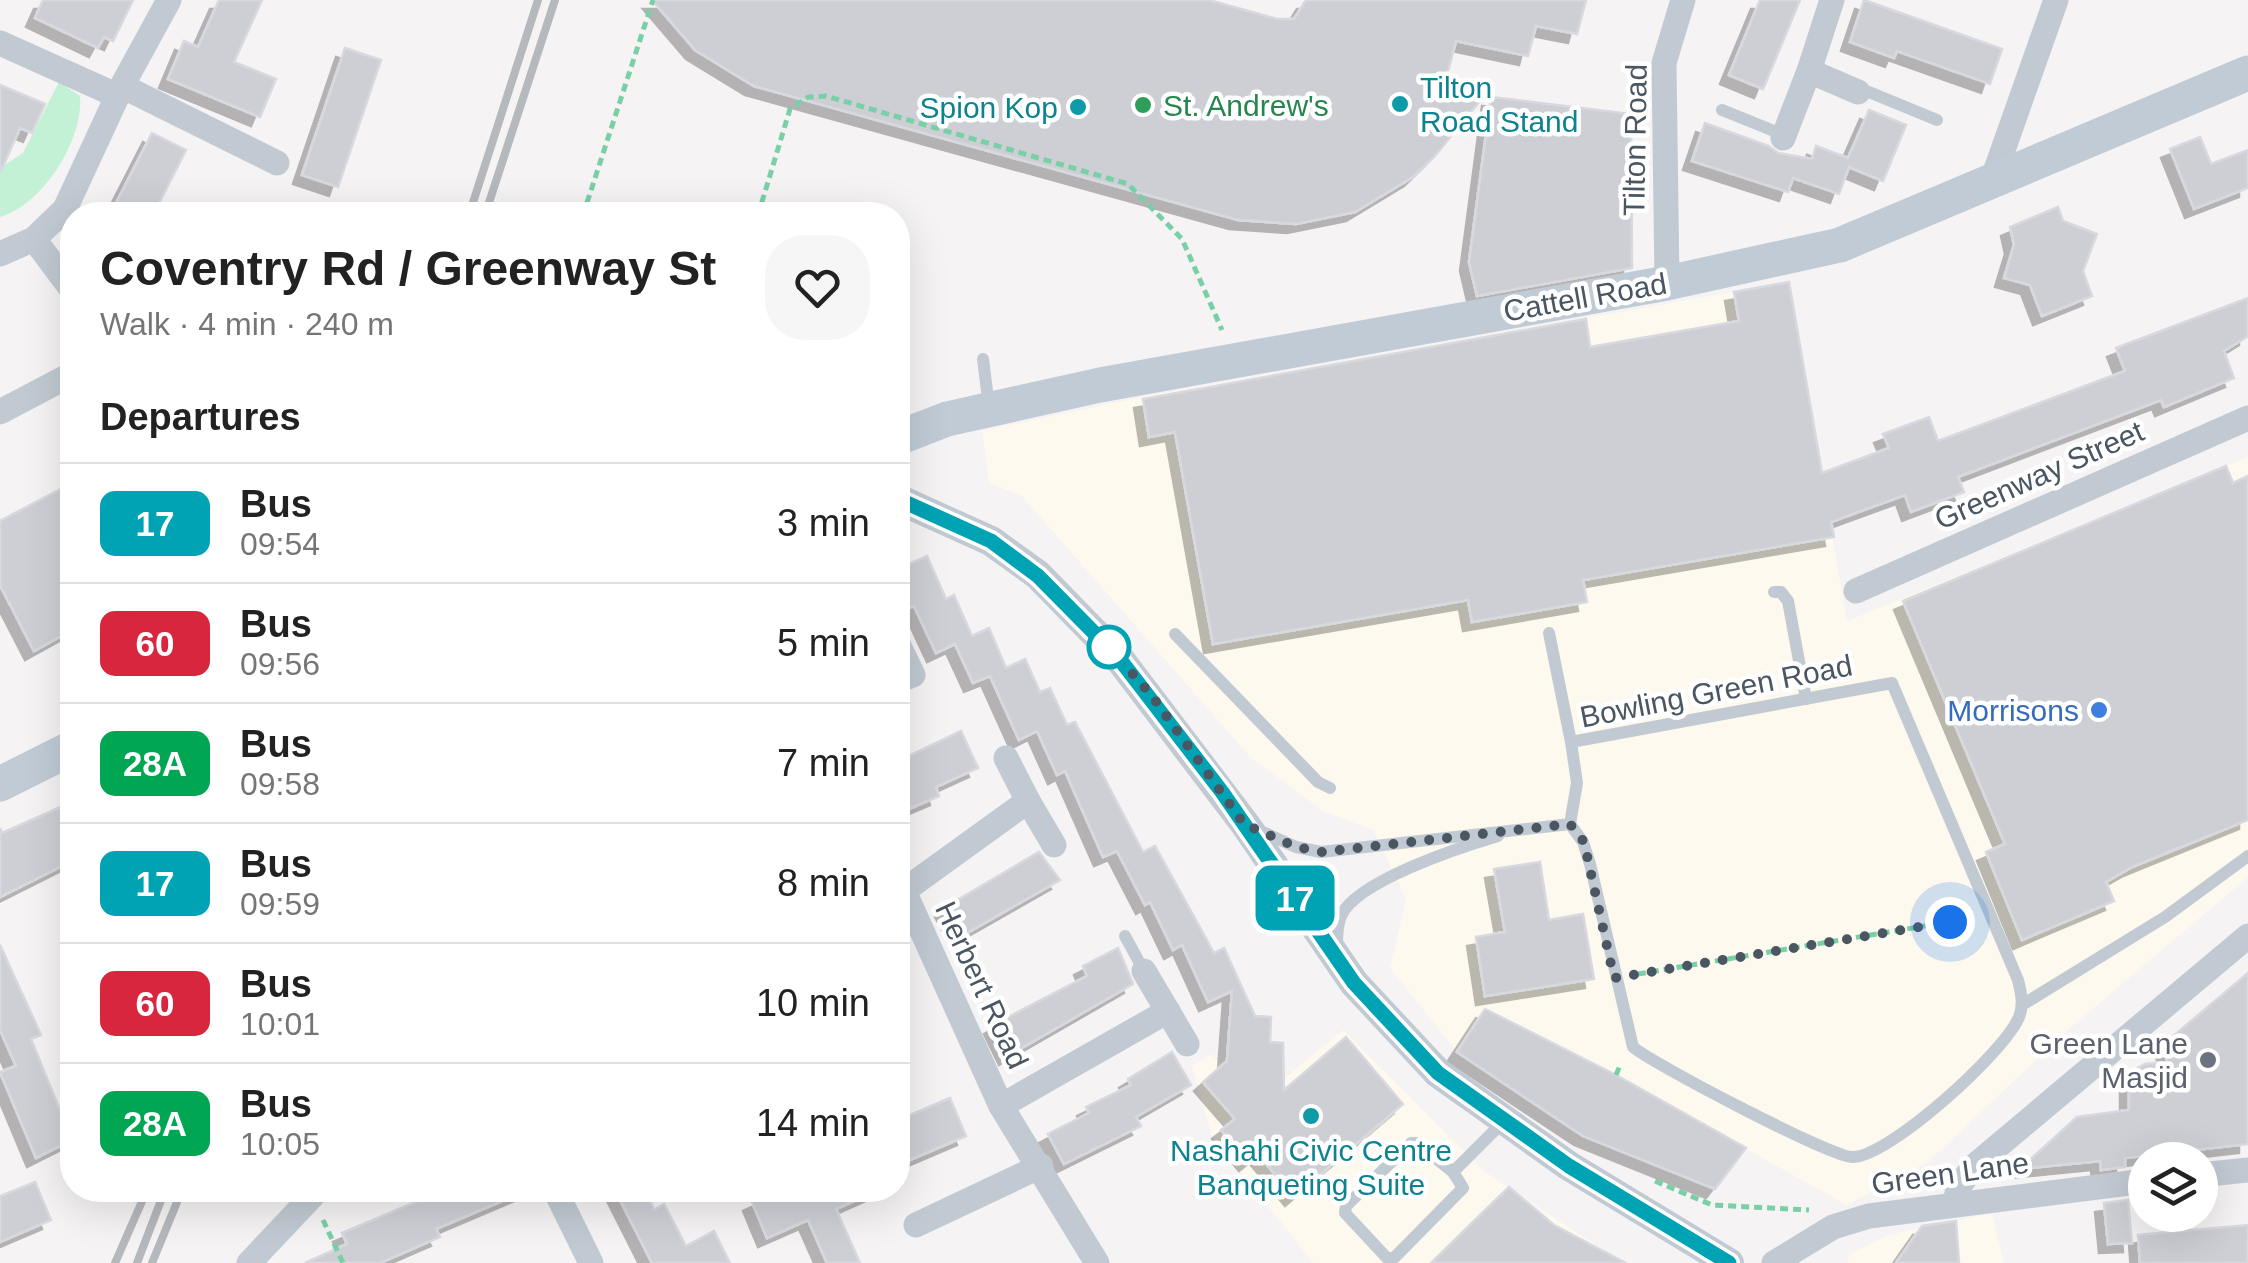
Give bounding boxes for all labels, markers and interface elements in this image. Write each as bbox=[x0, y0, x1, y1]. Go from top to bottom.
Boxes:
street label: Tilton Road bbox=[1617, 64, 1653, 216]
place label: Tilton Road Stand bbox=[1420, 71, 1578, 138]
place label: St. Andrew's bbox=[1163, 89, 1329, 122]
place label: Spion Kop bbox=[920, 91, 1058, 124]
marker: Tilton Road Stand bbox=[1389, 93, 1411, 115]
marker: St. Andrew's bbox=[1132, 94, 1154, 116]
marker: Spion Kop bbox=[1067, 96, 1089, 118]
button: heart bbox=[765, 235, 870, 340]
text: Coventry Rd / Greenway St bbox=[100, 242, 716, 295]
street label: Cattell Road bbox=[1501, 266, 1669, 328]
text: Walk · 4 min · 240 m bbox=[100, 306, 394, 342]
text: Departures bbox=[100, 396, 301, 438]
street label: Greenway Street bbox=[1929, 414, 2149, 536]
text: Bus bbox=[240, 483, 312, 525]
text: 3 min bbox=[777, 502, 870, 544]
text: 17 bbox=[136, 504, 174, 543]
text: 09:54 bbox=[240, 526, 320, 562]
text: Bus bbox=[240, 603, 312, 645]
text: 5 min bbox=[777, 622, 870, 664]
text: 60 bbox=[136, 624, 174, 663]
unlabelled marker bbox=[1088, 626, 1130, 668]
text: 09:56 bbox=[240, 646, 320, 682]
street label: Bowling Green Road bbox=[1577, 648, 1855, 734]
place label: Morrisons bbox=[1947, 694, 2079, 727]
marker: Morrisons bbox=[2088, 699, 2110, 721]
text: Bus bbox=[240, 723, 312, 765]
text: 7 min bbox=[777, 742, 870, 784]
text: 28A bbox=[123, 744, 187, 783]
text: 09:58 bbox=[240, 766, 320, 802]
text: Bus bbox=[240, 843, 312, 885]
text: 8 min bbox=[777, 862, 870, 904]
text: 17 bbox=[136, 864, 174, 903]
line badge: 17 bbox=[1250, 866, 1340, 930]
text: 17 bbox=[1276, 879, 1314, 918]
text: 09:59 bbox=[240, 886, 320, 922]
street label: Herbert Road bbox=[929, 896, 1035, 1074]
your location bbox=[1925, 897, 1975, 947]
text: Bus bbox=[240, 963, 312, 1005]
text: 10 min bbox=[756, 982, 870, 1024]
text: 60 bbox=[136, 984, 174, 1023]
text: 10:01 bbox=[240, 1006, 320, 1042]
place label: Green Lane Masjid bbox=[2030, 1027, 2188, 1094]
marker: Green Lane Masjid bbox=[2197, 1049, 2219, 1071]
text: Bus bbox=[240, 1083, 312, 1125]
text: 14 min bbox=[756, 1102, 870, 1144]
text: 28A bbox=[123, 1104, 187, 1143]
marker: Nashahi Civic Centre Banqueting Suite bbox=[1300, 1105, 1322, 1127]
text: 10:05 bbox=[240, 1126, 320, 1162]
place label: Nashahi Civic Centre Banqueting Suite bbox=[1170, 1134, 1452, 1201]
map controls bbox=[2128, 1142, 2218, 1232]
button: layers bbox=[2128, 1142, 2218, 1232]
street label: Green Lane bbox=[1869, 1146, 2031, 1200]

